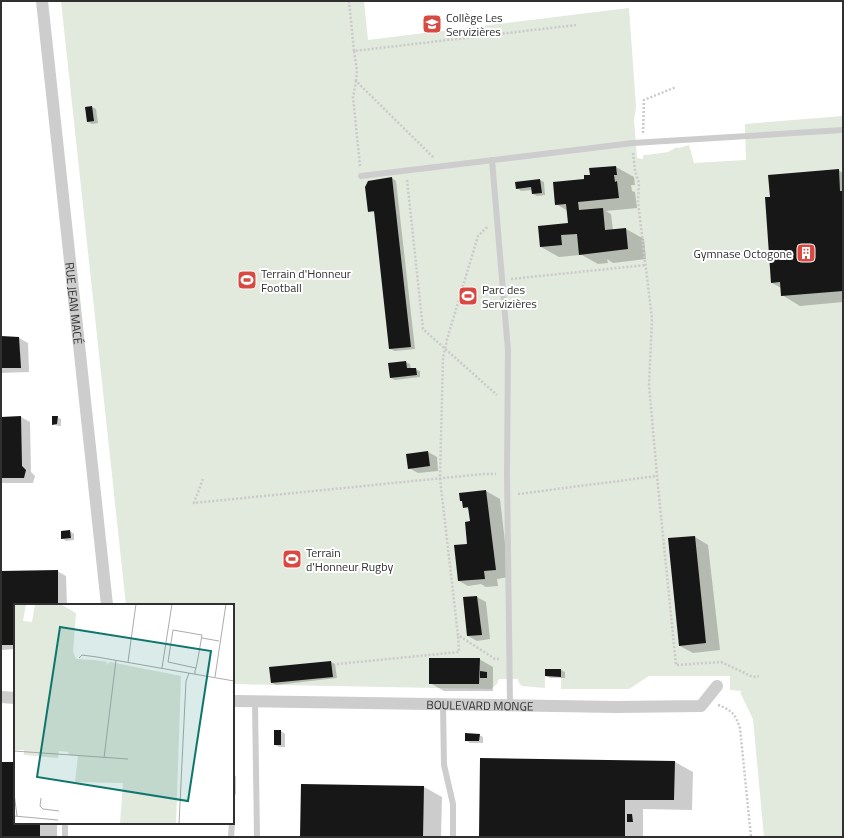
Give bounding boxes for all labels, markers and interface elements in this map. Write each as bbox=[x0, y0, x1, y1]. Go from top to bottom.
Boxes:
place label: Collège Les Servizières bbox=[446, 8, 503, 41]
school or university icon: Collège Les Servizières bbox=[421, 13, 443, 35]
building icon: Gymnase Octogone bbox=[795, 242, 817, 264]
place label: Gymnase Octogone bbox=[693, 244, 792, 263]
street label: RUE JEAN MACÉ bbox=[61, 261, 88, 346]
place label: Terrain d'Honneur Football bbox=[261, 264, 351, 297]
sports icon: Terrain d'Honneur Football bbox=[236, 269, 258, 291]
place label: Parc des Servizières bbox=[482, 280, 537, 313]
sports icon: Parc des Servizières bbox=[457, 285, 479, 307]
place label: Terrain d'Honneur Rugby bbox=[306, 543, 393, 576]
sports icon: Terrain d'Honneur Rugby bbox=[281, 548, 303, 570]
inset map bbox=[14, 604, 234, 824]
street label: BOULEVARD MONGE bbox=[426, 695, 534, 715]

